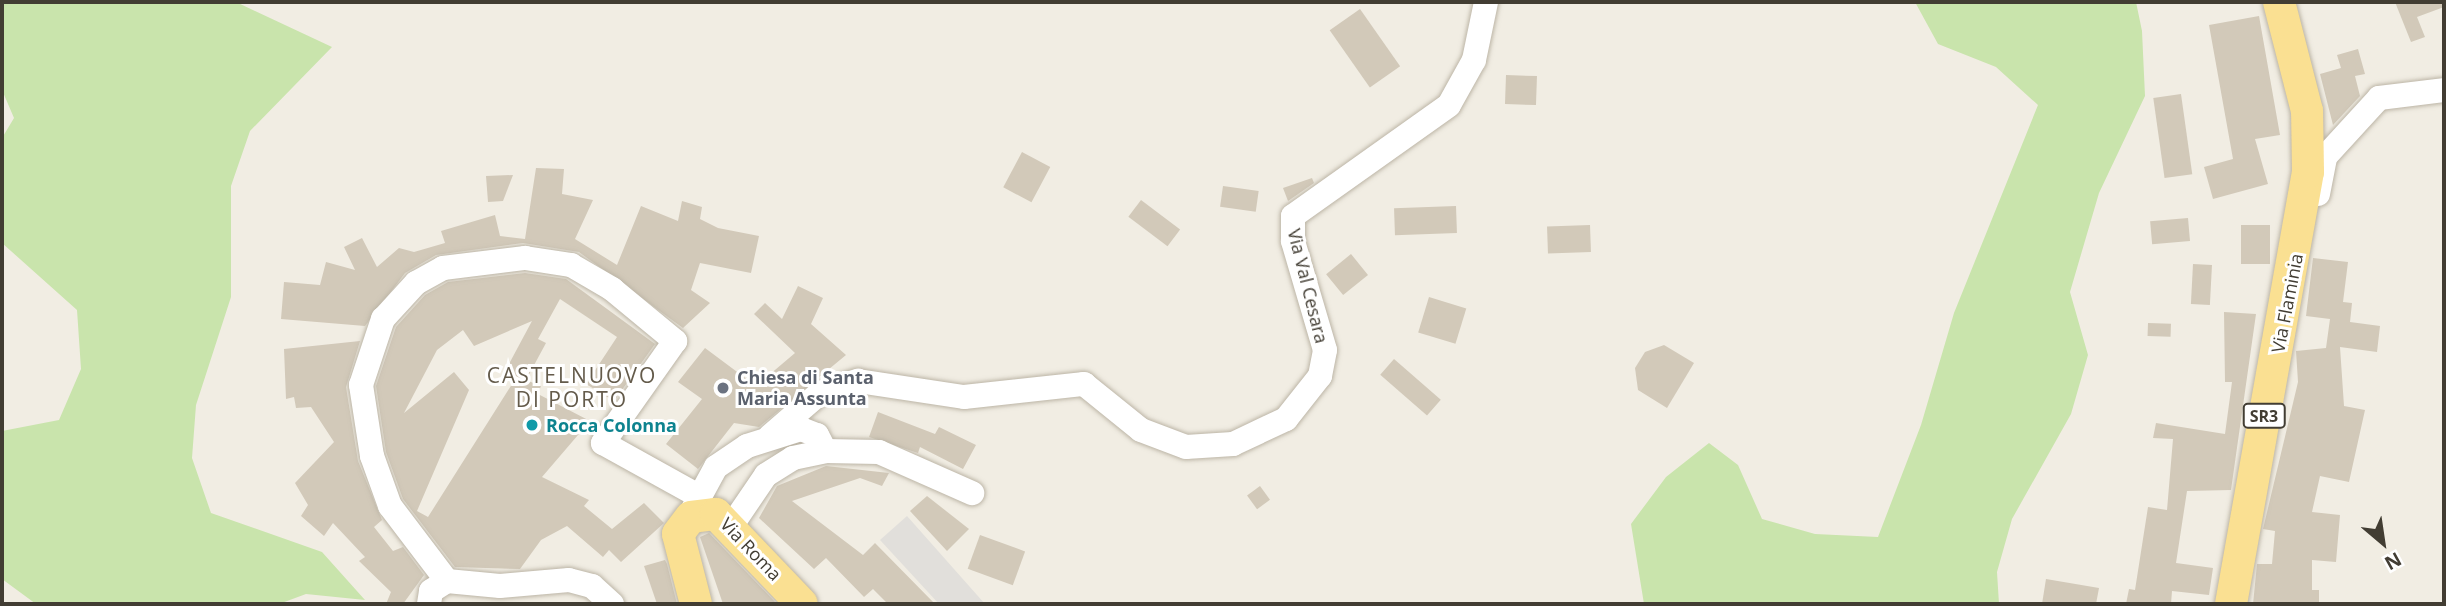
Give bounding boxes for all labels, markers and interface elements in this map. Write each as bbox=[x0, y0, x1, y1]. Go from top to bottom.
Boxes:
street label: Via Val Cesara bbox=[1283, 226, 1333, 346]
street label: Via Flaminia bbox=[2267, 252, 2307, 354]
district label: CASTELNUOVO DI PORTO bbox=[488, 362, 656, 412]
place label: Chiesa di Santa Maria Assunta bbox=[737, 367, 874, 410]
marker: Chiesa di Santa Maria Assunta bbox=[715, 380, 731, 396]
road number: SR3 bbox=[2241, 404, 2287, 428]
place label: Rocca Colonna bbox=[546, 414, 677, 436]
marker: Rocca Colonna bbox=[524, 417, 540, 433]
north arrow bbox=[2348, 508, 2418, 578]
street label: Via Roma bbox=[716, 513, 786, 585]
text: N bbox=[2380, 546, 2406, 576]

